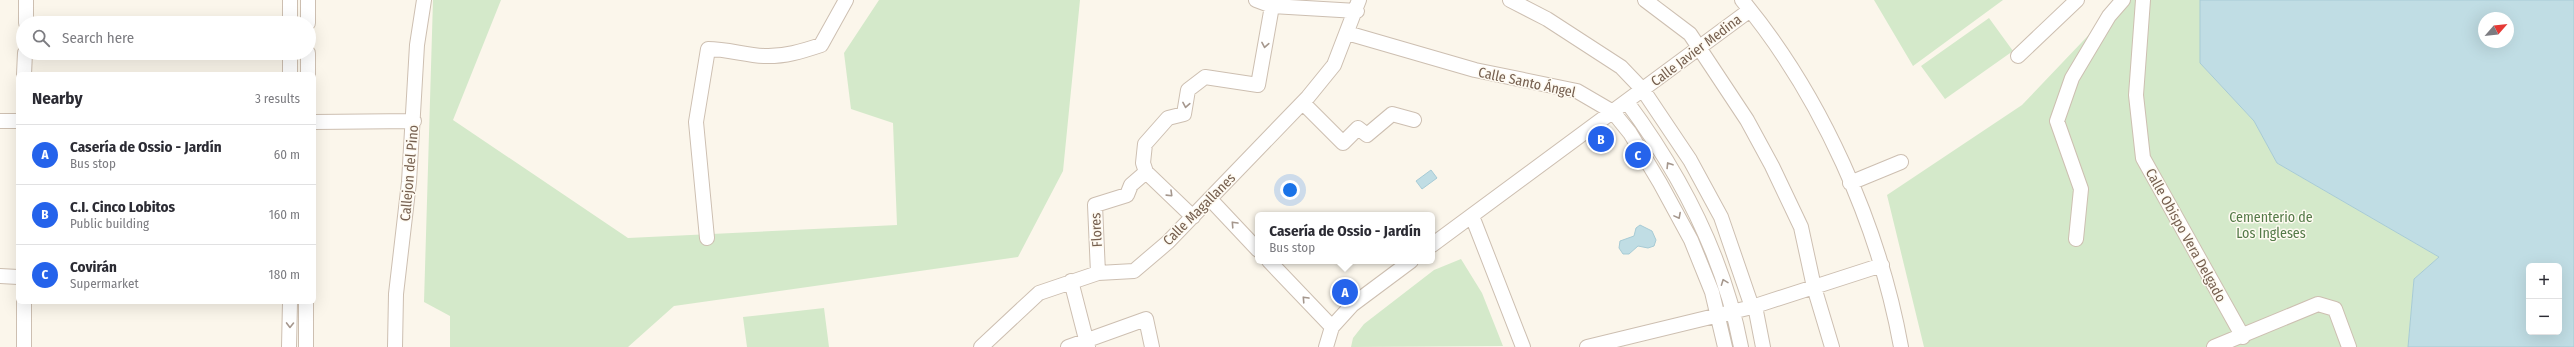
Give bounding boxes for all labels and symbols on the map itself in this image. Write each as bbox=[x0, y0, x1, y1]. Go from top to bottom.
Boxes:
street label: Calle Javier Medina bbox=[1648, 11, 1745, 90]
north arrow bbox=[2478, 12, 2514, 48]
one-way arrow bbox=[1261, 42, 1270, 48]
street label: Calle Santo Ángel bbox=[1477, 63, 1578, 101]
one-way arrow bbox=[1182, 102, 1190, 108]
street label: Callejon del Pino bbox=[397, 124, 422, 222]
pin: B bbox=[1588, 124, 1614, 154]
pin: C bbox=[1625, 140, 1651, 170]
one-way arrow bbox=[1666, 162, 1673, 169]
street label: Calle Obispo Vera Delgado bbox=[2142, 165, 2229, 305]
street label: Calle Magallanes bbox=[1160, 170, 1239, 249]
your location bbox=[1280, 180, 1300, 200]
one-way arrow bbox=[1165, 189, 1173, 197]
park label: Cementerio de Los Ingleses bbox=[2229, 209, 2313, 242]
street label: Flores bbox=[1087, 212, 1106, 248]
one-way arrow bbox=[1673, 212, 1681, 219]
one-way arrow bbox=[1231, 221, 1239, 229]
pin: A bbox=[1332, 277, 1358, 307]
one-way arrow bbox=[1721, 279, 1729, 286]
one-way arrow bbox=[1302, 296, 1310, 304]
one-way arrow bbox=[286, 322, 294, 328]

